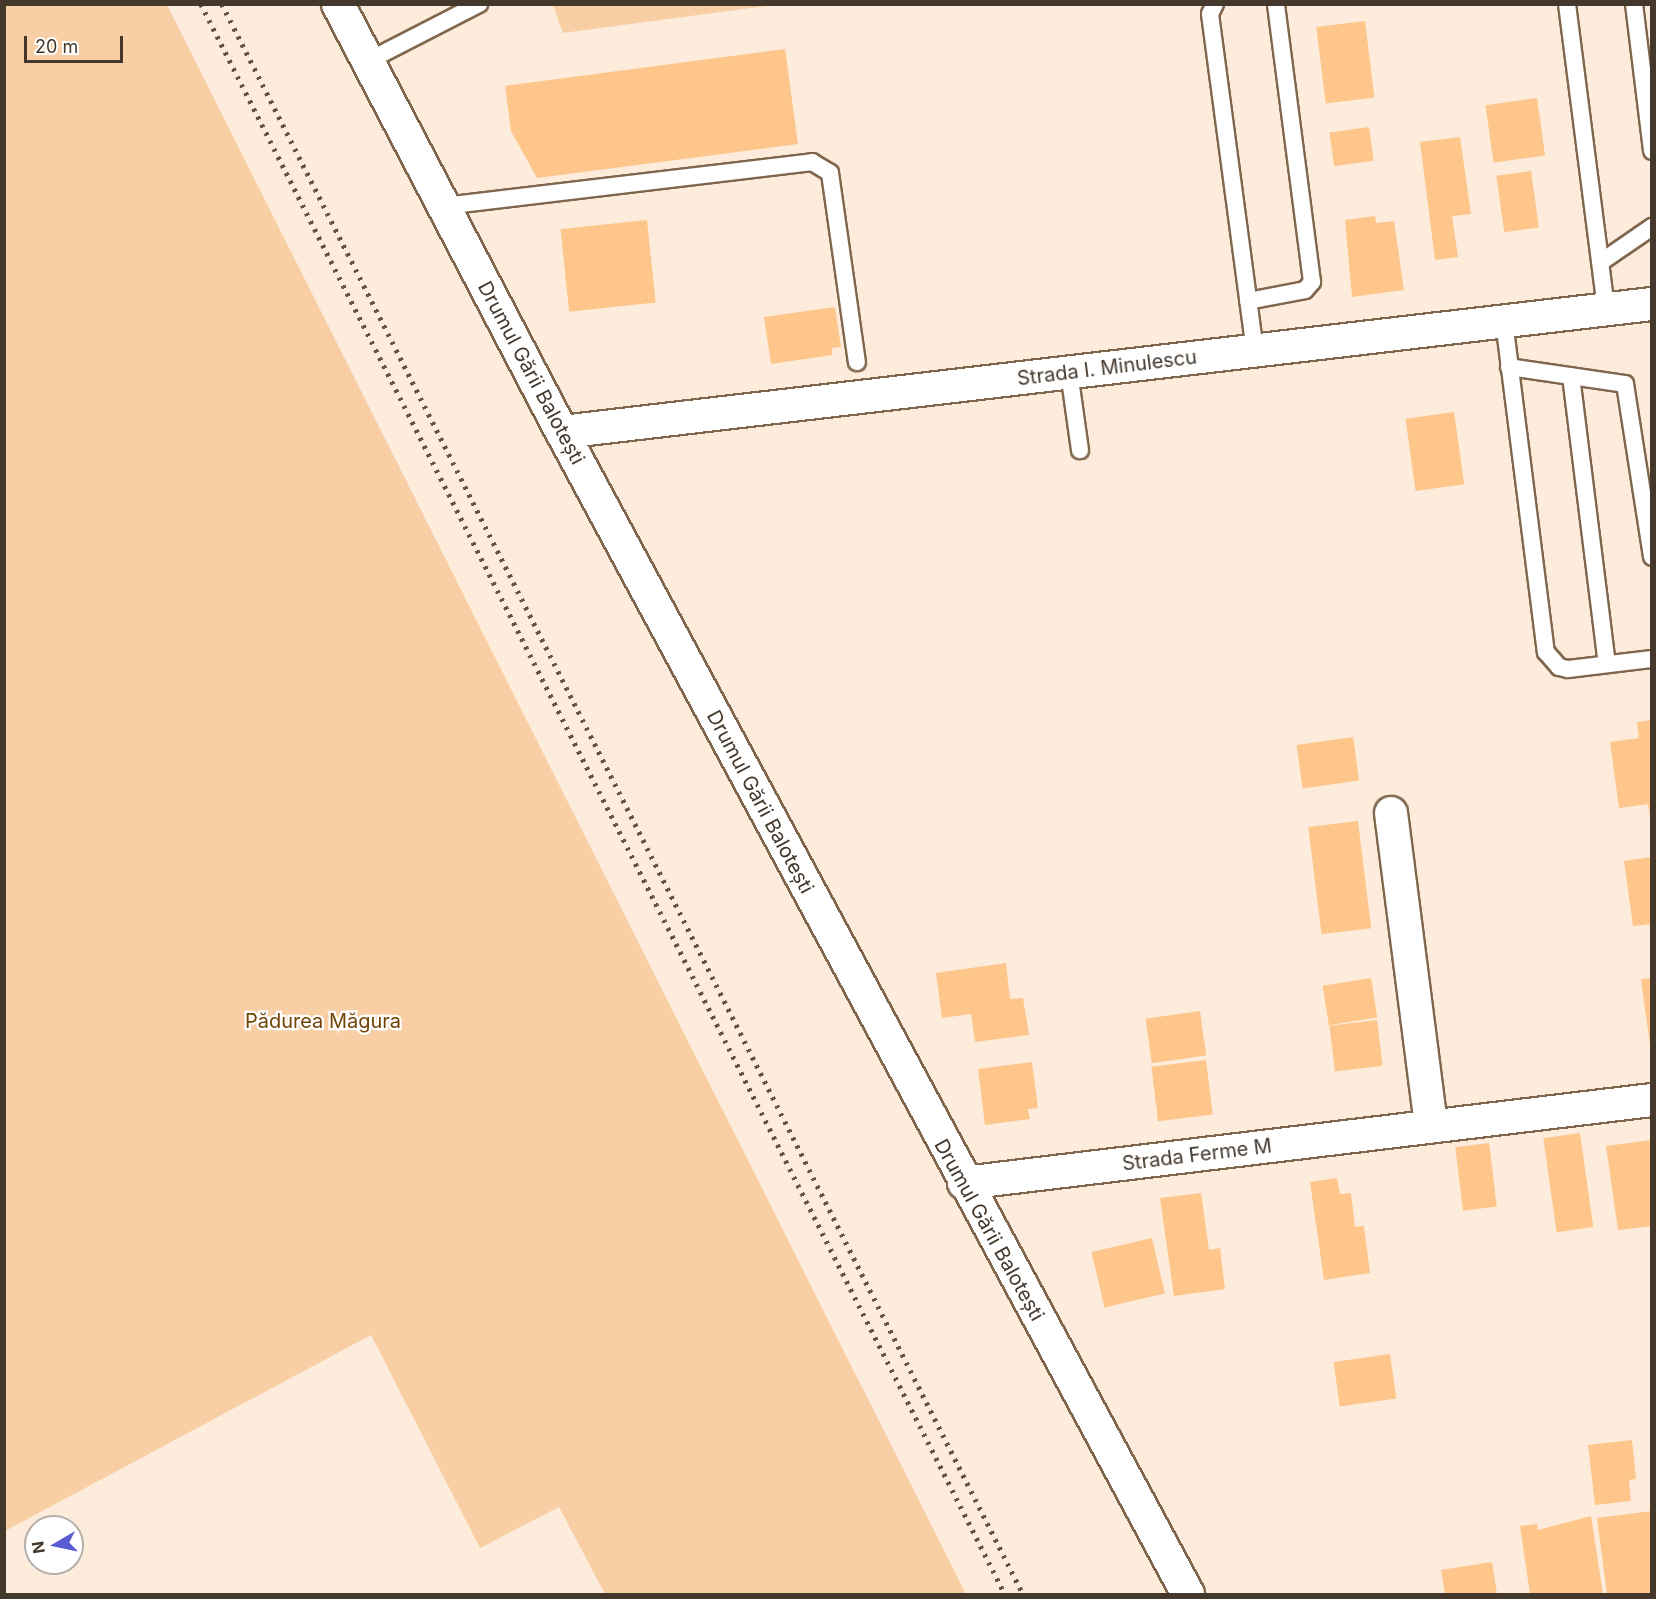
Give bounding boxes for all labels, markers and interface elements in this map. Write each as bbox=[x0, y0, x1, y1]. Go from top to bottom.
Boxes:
scale bar bbox=[27, 24, 126, 62]
text: 20 m bbox=[35, 36, 78, 57]
street label: Drumul Gării Balotești bbox=[473, 277, 589, 469]
street label: Strada I. Minulescu bbox=[1016, 345, 1198, 391]
street label: Drumul Gării Balotești bbox=[702, 706, 818, 898]
park label: Pădurea Măgura bbox=[245, 1009, 401, 1033]
street label: Strada Ferme M bbox=[1121, 1134, 1273, 1176]
street label: Drumul Gării Balotești bbox=[929, 1135, 1049, 1325]
north arrow bbox=[24, 1515, 84, 1575]
text: N bbox=[27, 1540, 49, 1555]

